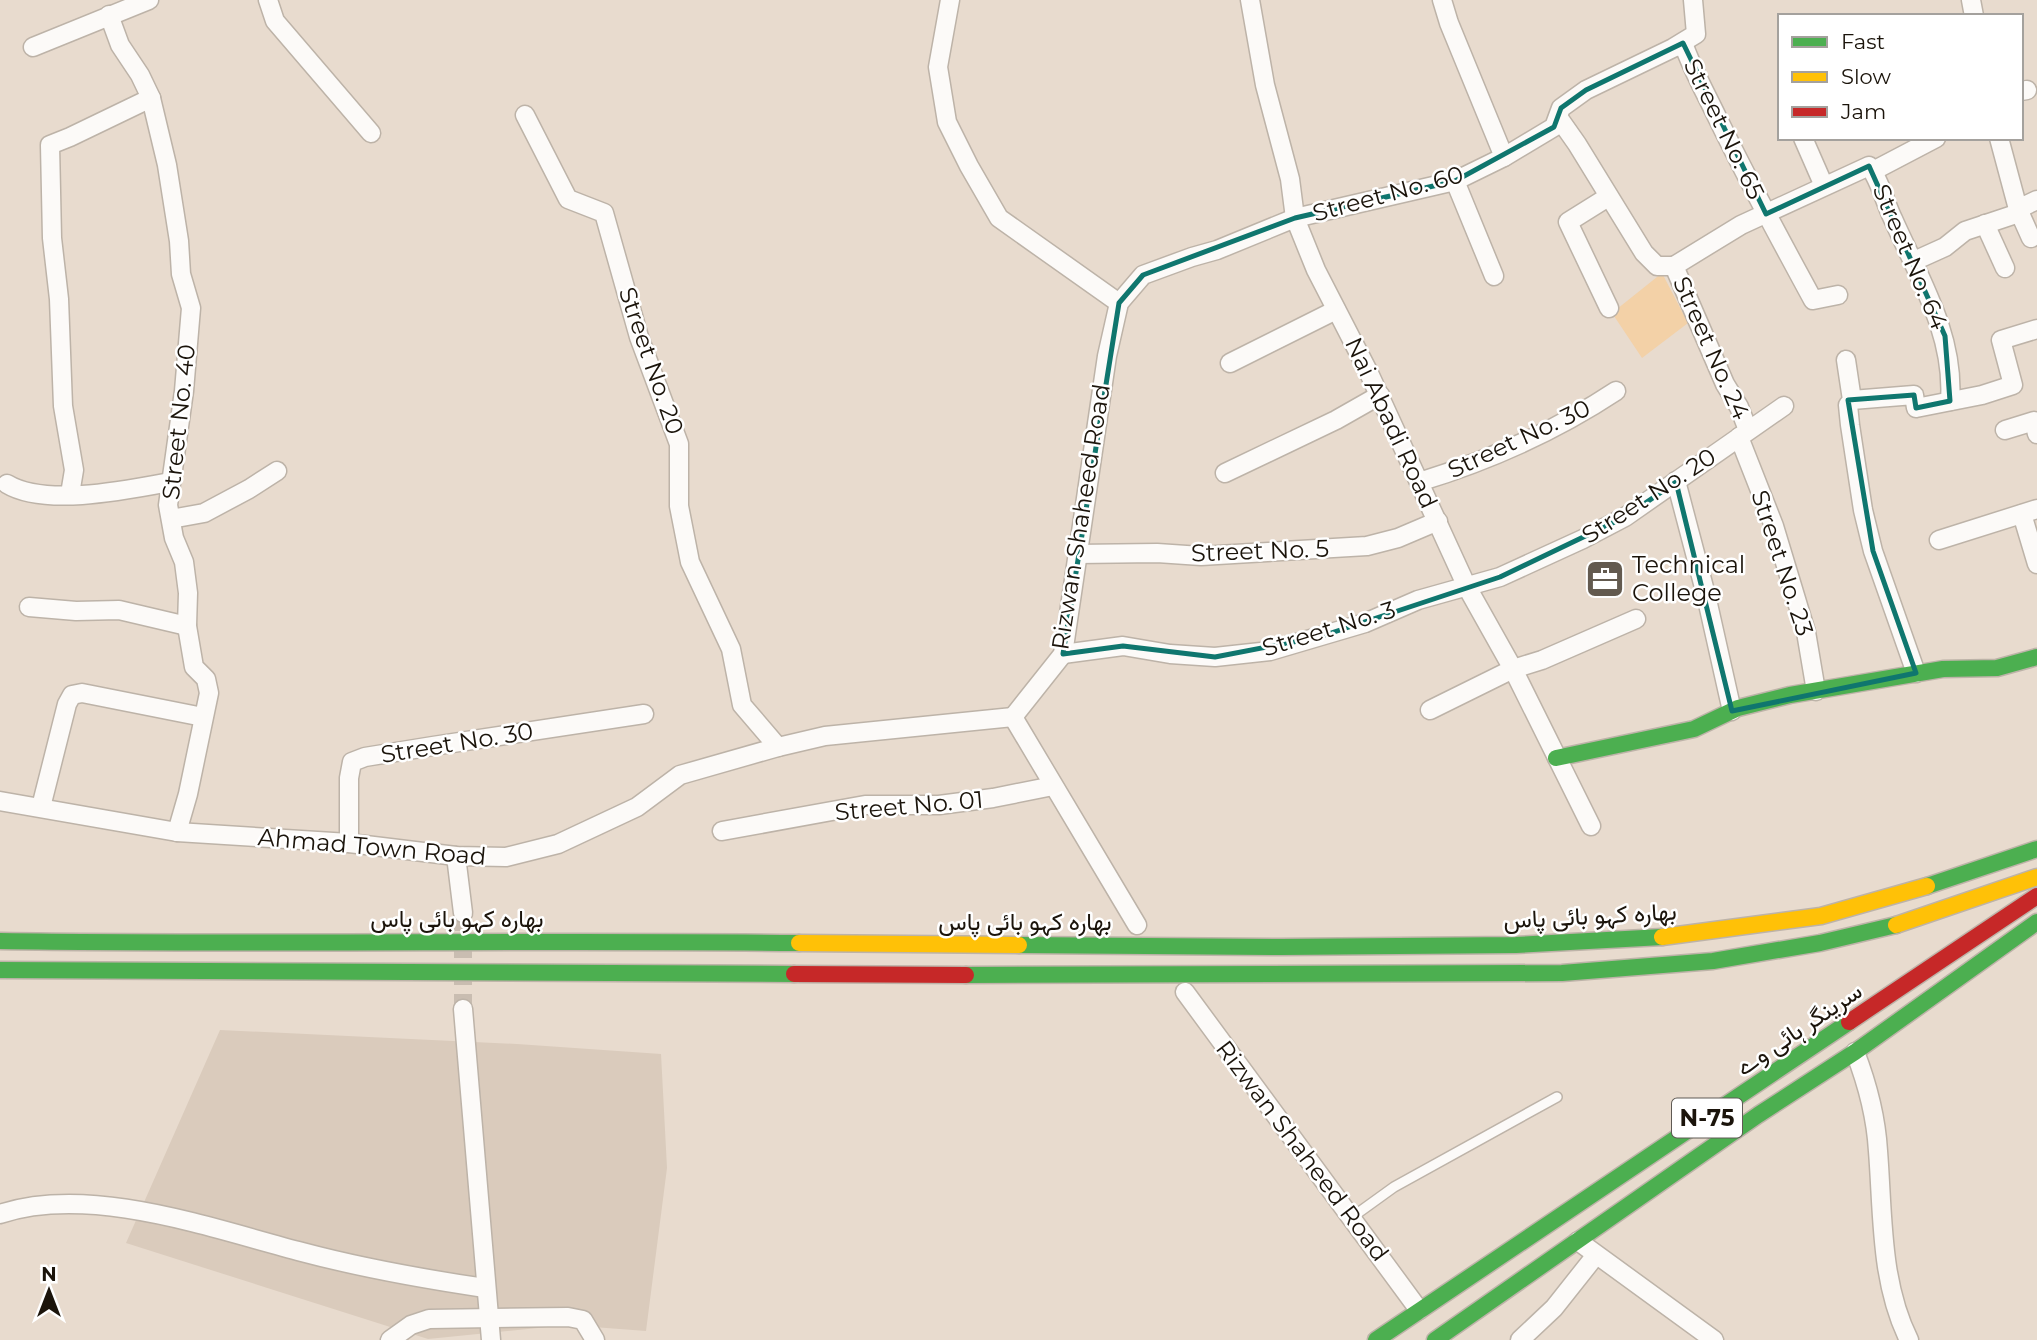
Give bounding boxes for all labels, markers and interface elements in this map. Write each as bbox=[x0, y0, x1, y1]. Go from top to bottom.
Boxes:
legend bbox=[1778, 14, 2023, 140]
text: Fast bbox=[1841, 29, 1885, 54]
street label: Street No. 65 bbox=[1678, 54, 1771, 204]
text: Slow bbox=[1841, 64, 1891, 89]
text: Jam bbox=[1840, 99, 1886, 124]
street label: Street No. 60 bbox=[1309, 159, 1466, 228]
street label: Street No. 64 bbox=[1867, 180, 1954, 334]
street label: Street No. 24 bbox=[1667, 272, 1756, 424]
street label: Street No. 20 bbox=[613, 283, 690, 438]
street label: Nai Abadi Road bbox=[1339, 332, 1444, 513]
street label: Street No. 40 bbox=[156, 343, 201, 501]
street label: Rizwan Shaheed Road bbox=[1045, 382, 1116, 652]
street label: Street No. 30 bbox=[1443, 393, 1595, 484]
street label: Street No. 20 bbox=[1576, 442, 1721, 550]
street label: Street No. 23 bbox=[1745, 486, 1820, 639]
street label: Street No. 5 bbox=[1191, 534, 1329, 567]
place label: Technical College bbox=[1632, 550, 1745, 607]
office icon: Technical College bbox=[1584, 558, 1626, 600]
street label: Street No. 3 bbox=[1259, 594, 1399, 663]
street label: Street No. 30 bbox=[379, 716, 535, 769]
street label: Street No. 01 bbox=[833, 785, 984, 826]
street label: Ahmad Town Road bbox=[257, 822, 487, 871]
street label: بھارہ کہو بائی پاس bbox=[1503, 896, 1677, 937]
street label: بھارہ کہو بائی پاس bbox=[370, 904, 544, 935]
street label: بھارہ کہو بائی پاس bbox=[938, 907, 1112, 938]
street label: سرینگر ہائی وے bbox=[1730, 976, 1868, 1083]
street label: Rizwan Shaheed Road bbox=[1210, 1035, 1395, 1267]
road number: N-75 bbox=[1672, 1098, 1742, 1138]
north arrow bbox=[14, 1256, 84, 1326]
text: N bbox=[41, 1263, 57, 1286]

